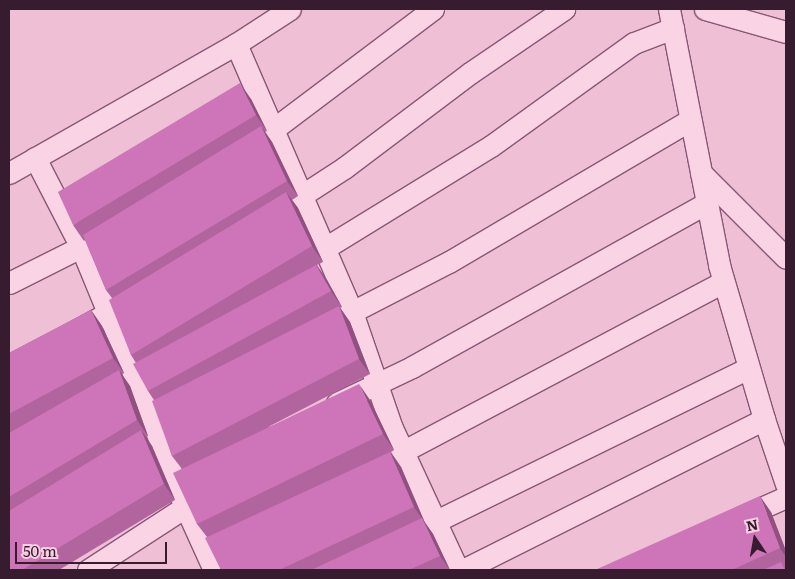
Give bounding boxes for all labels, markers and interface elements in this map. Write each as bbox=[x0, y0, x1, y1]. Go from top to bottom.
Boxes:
text: N bbox=[744, 513, 760, 535]
north arrow bbox=[730, 514, 780, 564]
scale bar bbox=[18, 532, 170, 564]
text: 50 m bbox=[23, 539, 57, 562]

